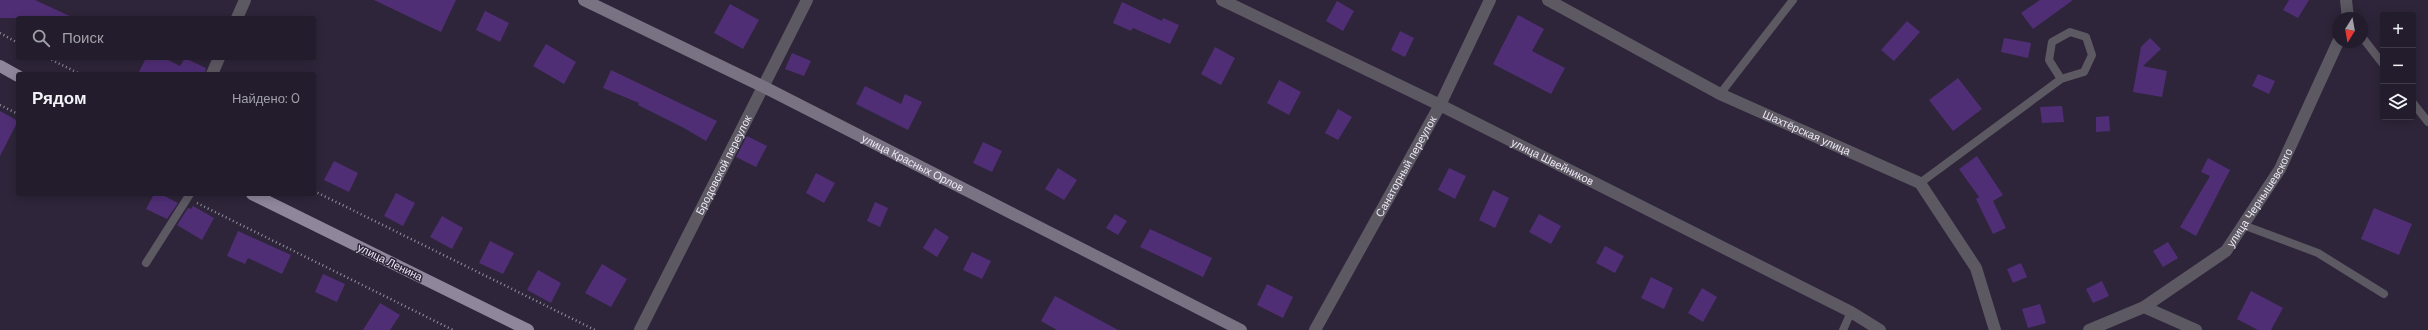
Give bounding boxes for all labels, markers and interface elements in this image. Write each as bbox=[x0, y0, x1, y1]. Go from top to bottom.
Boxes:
north arrow bbox=[2332, 12, 2368, 48]
map controls bbox=[2380, 12, 2416, 120]
button: + bbox=[2380, 12, 2416, 48]
search box bbox=[16, 16, 316, 60]
icon: search bbox=[30, 27, 52, 49]
text: Поиск bbox=[62, 28, 104, 48]
button: − bbox=[2380, 48, 2416, 84]
button: layers bbox=[2380, 84, 2416, 120]
text: Рядом bbox=[32, 87, 87, 109]
text: Найдено: 0 bbox=[232, 90, 300, 107]
street label: Шахтёрская улица bbox=[1761, 107, 1854, 159]
street label: Бродовской переулок bbox=[692, 112, 755, 217]
street label: Санаторный переулок bbox=[1372, 113, 1440, 219]
street label: улица Красных Орлов bbox=[860, 131, 966, 195]
street label: улица Швейников bbox=[1509, 135, 1596, 188]
street label: улица Чернышевского bbox=[2224, 146, 2295, 250]
street label: улица Ленина bbox=[355, 240, 426, 284]

